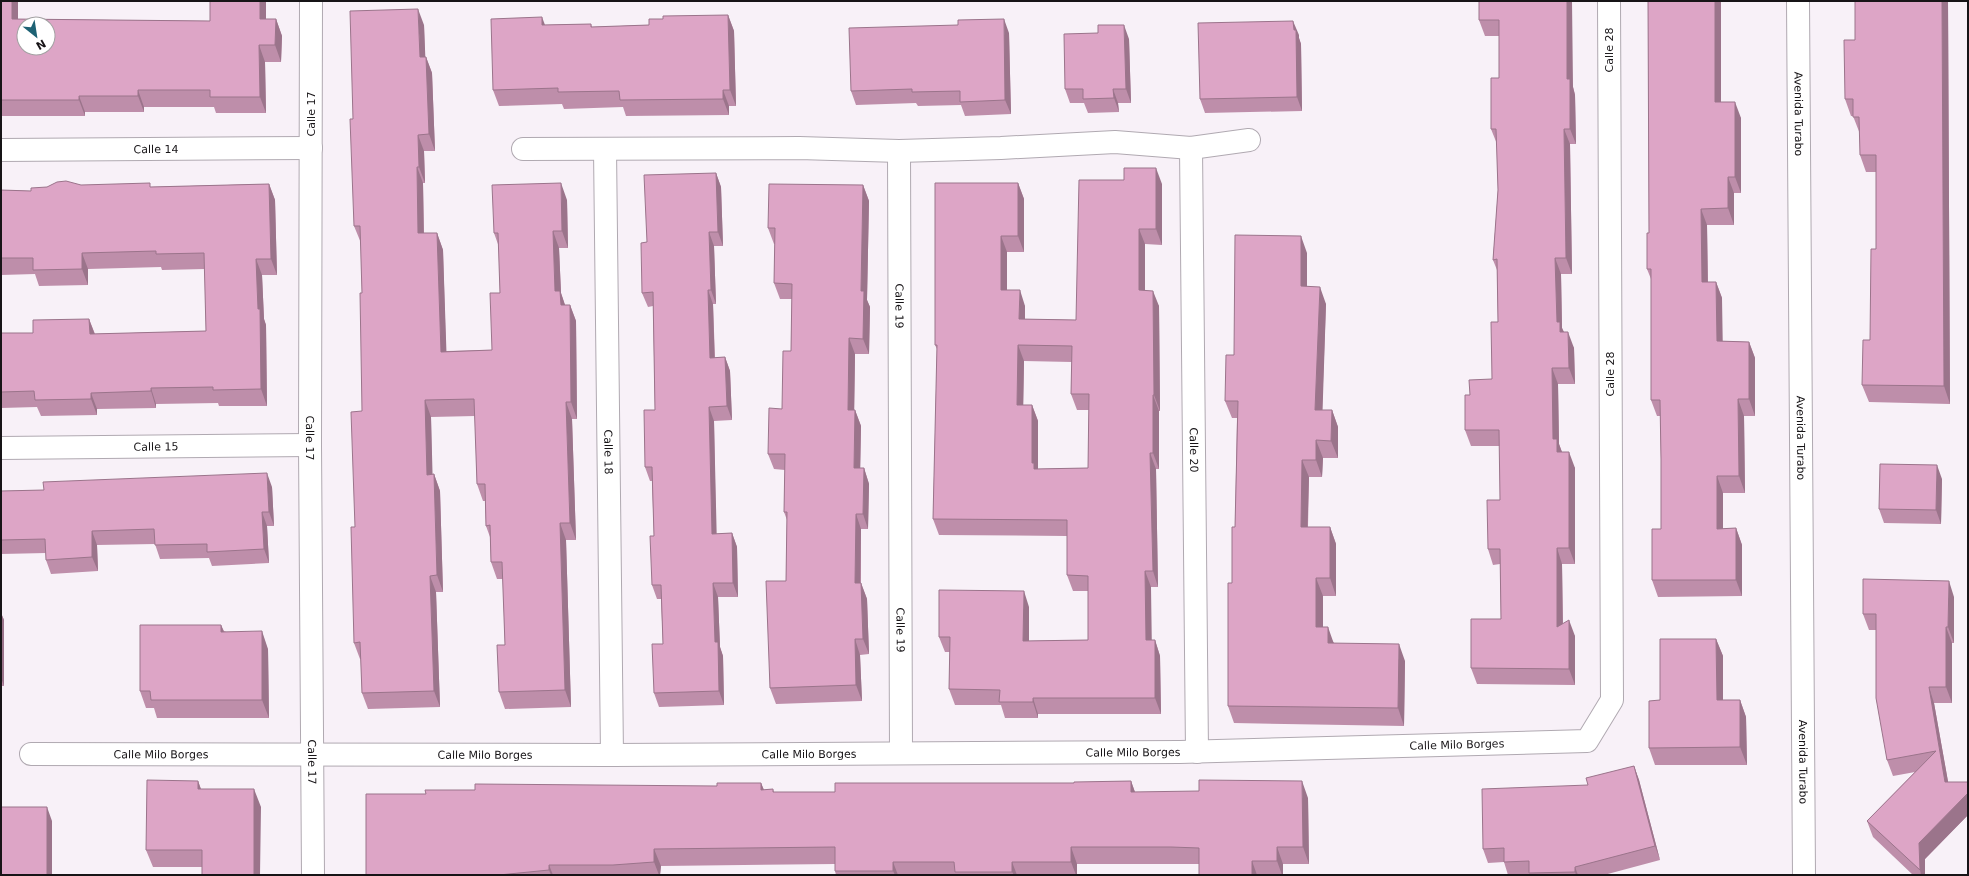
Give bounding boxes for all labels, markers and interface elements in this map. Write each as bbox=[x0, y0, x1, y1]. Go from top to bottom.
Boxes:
north arrow bbox=[16, 16, 56, 56]
street label: Calle 28 bbox=[1603, 28, 1616, 72]
text: N bbox=[34, 36, 48, 52]
street label: Avenida Turabo bbox=[1791, 72, 1805, 157]
street label: Calle 17 bbox=[305, 92, 318, 136]
street label: Calle 14 bbox=[134, 143, 178, 156]
street label: Calle 19 bbox=[892, 284, 906, 328]
street label: Calle 28 bbox=[1604, 352, 1617, 396]
street label: Avenida Turabo bbox=[1794, 396, 1807, 481]
street label: Calle 17 bbox=[303, 416, 316, 460]
street label: Calle 20 bbox=[1187, 428, 1200, 472]
street label: Calle 18 bbox=[601, 429, 615, 474]
street label: Calle 15 bbox=[134, 440, 178, 454]
street label: Calle 19 bbox=[894, 608, 907, 652]
street label: Avenida Turabo bbox=[1796, 720, 1810, 805]
street label: Calle Milo Borges bbox=[1409, 737, 1505, 753]
street label: Calle 17 bbox=[305, 740, 318, 784]
street label: Calle Milo Borges bbox=[1086, 746, 1181, 759]
street label: Calle Milo Borges bbox=[114, 748, 209, 761]
street label: Calle Milo Borges bbox=[762, 748, 857, 761]
street label: Calle Milo Borges bbox=[438, 749, 533, 762]

